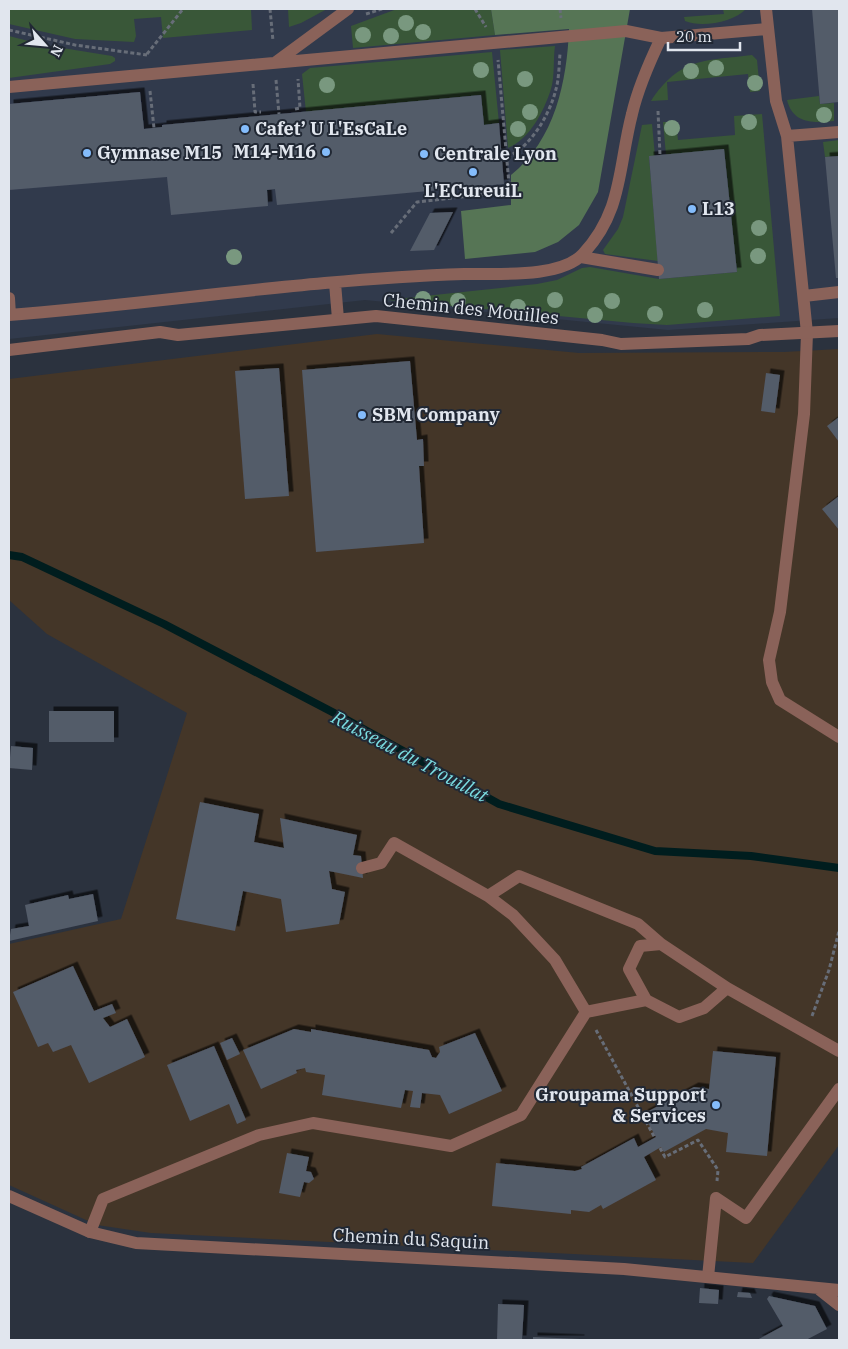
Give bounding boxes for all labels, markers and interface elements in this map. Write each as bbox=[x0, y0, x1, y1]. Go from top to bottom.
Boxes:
north arrow bbox=[20, 20, 70, 70]
scale bar bbox=[668, 20, 740, 52]
text: 20 m bbox=[676, 27, 712, 46]
text: N bbox=[46, 42, 67, 60]
place label: Cafet’ U L'EsCaLe bbox=[255, 117, 407, 140]
marker: Cafet’ U L'EsCaLe bbox=[239, 123, 251, 135]
place label: M14-M16 bbox=[233, 140, 316, 163]
place label: Gymnase M15 bbox=[97, 141, 222, 164]
place label: Centrale Lyon bbox=[434, 142, 557, 165]
marker: M14-M16 bbox=[320, 146, 332, 158]
marker: Gymnase M15 bbox=[81, 147, 93, 159]
marker: Centrale Lyon bbox=[418, 148, 430, 160]
marker: L'ECureuiL bbox=[467, 166, 479, 178]
place label: L'ECureuiL bbox=[424, 179, 522, 202]
place label: L13 bbox=[702, 197, 735, 220]
marker: L13 bbox=[686, 203, 698, 215]
street label: Chemin des Mouilles bbox=[382, 288, 560, 329]
place label: SBM Company bbox=[372, 403, 501, 426]
marker: SBM Company bbox=[356, 409, 368, 421]
water label: Ruisseau du Trouillat bbox=[327, 704, 493, 808]
place label: Groupama Support & Services bbox=[535, 1083, 706, 1127]
marker: Groupama Support & Services bbox=[710, 1099, 722, 1111]
street label: Chemin du Saquin bbox=[332, 1223, 490, 1254]

